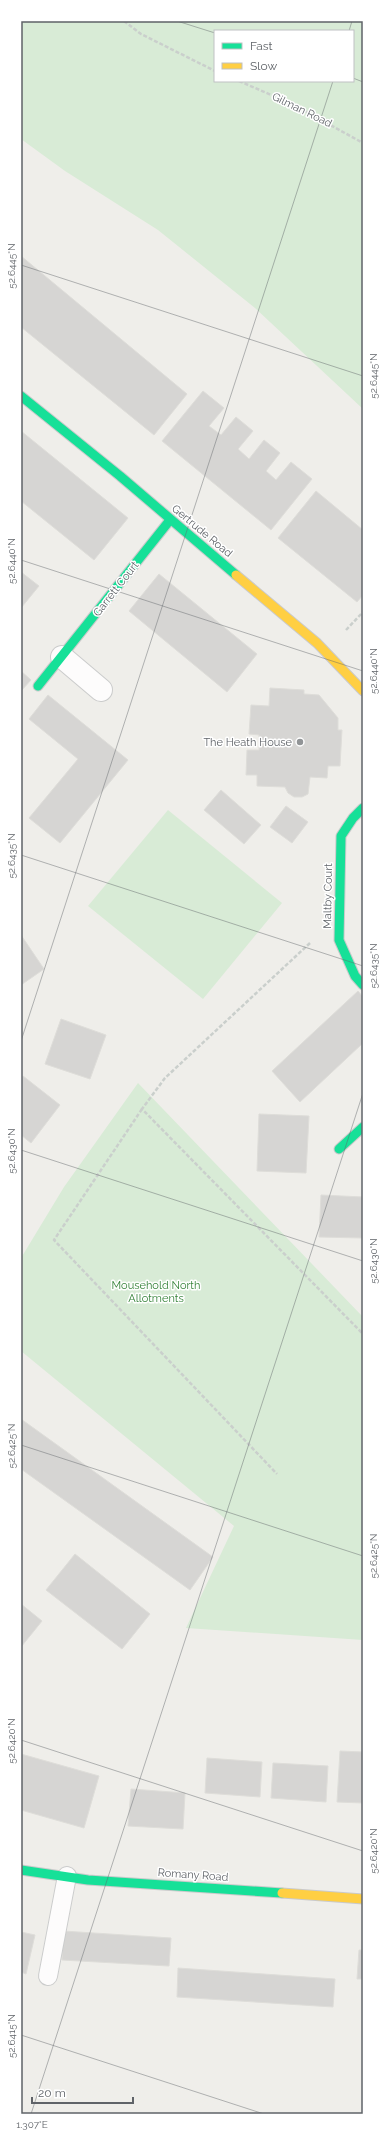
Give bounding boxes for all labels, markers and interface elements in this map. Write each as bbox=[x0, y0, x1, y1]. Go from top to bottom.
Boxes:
legend bbox=[214, 30, 354, 82]
text: Fast bbox=[250, 39, 273, 53]
text: Slow bbox=[250, 59, 277, 73]
street label: Gilman Road bbox=[270, 90, 334, 130]
text: 52.6445°N bbox=[6, 243, 17, 289]
text: 52.6445°N bbox=[368, 353, 379, 399]
street label: Gertrude Road bbox=[169, 502, 235, 560]
text: 52.6440°N bbox=[6, 538, 17, 584]
street label: Garrett Court bbox=[91, 559, 142, 619]
text: 52.6440°N bbox=[368, 648, 379, 694]
place label: The Heath House bbox=[203, 736, 293, 749]
marker: The Heath House bbox=[295, 737, 305, 747]
text: 52.6435°N bbox=[6, 833, 17, 879]
street label: Maltby Court bbox=[321, 863, 335, 929]
text: 52.6435°N bbox=[368, 943, 379, 989]
text: 52.6430°N bbox=[6, 1128, 17, 1174]
text: 52.6430°N bbox=[368, 1238, 379, 1284]
park label: Mousehold North Allotments bbox=[112, 1279, 200, 1305]
text: 52.6425°N bbox=[6, 1423, 17, 1469]
text: 52.6425°N bbox=[368, 1533, 379, 1579]
text: 52.6420°N bbox=[6, 1718, 17, 1764]
text: 52.6420°N bbox=[368, 1828, 379, 1874]
street label: Romany Road bbox=[157, 1866, 229, 1884]
text: 52.6415°N bbox=[6, 2014, 17, 2058]
scale bar bbox=[32, 2079, 133, 2105]
text: 20 m bbox=[38, 2086, 66, 2100]
text: 1.307°E bbox=[16, 2119, 48, 2130]

